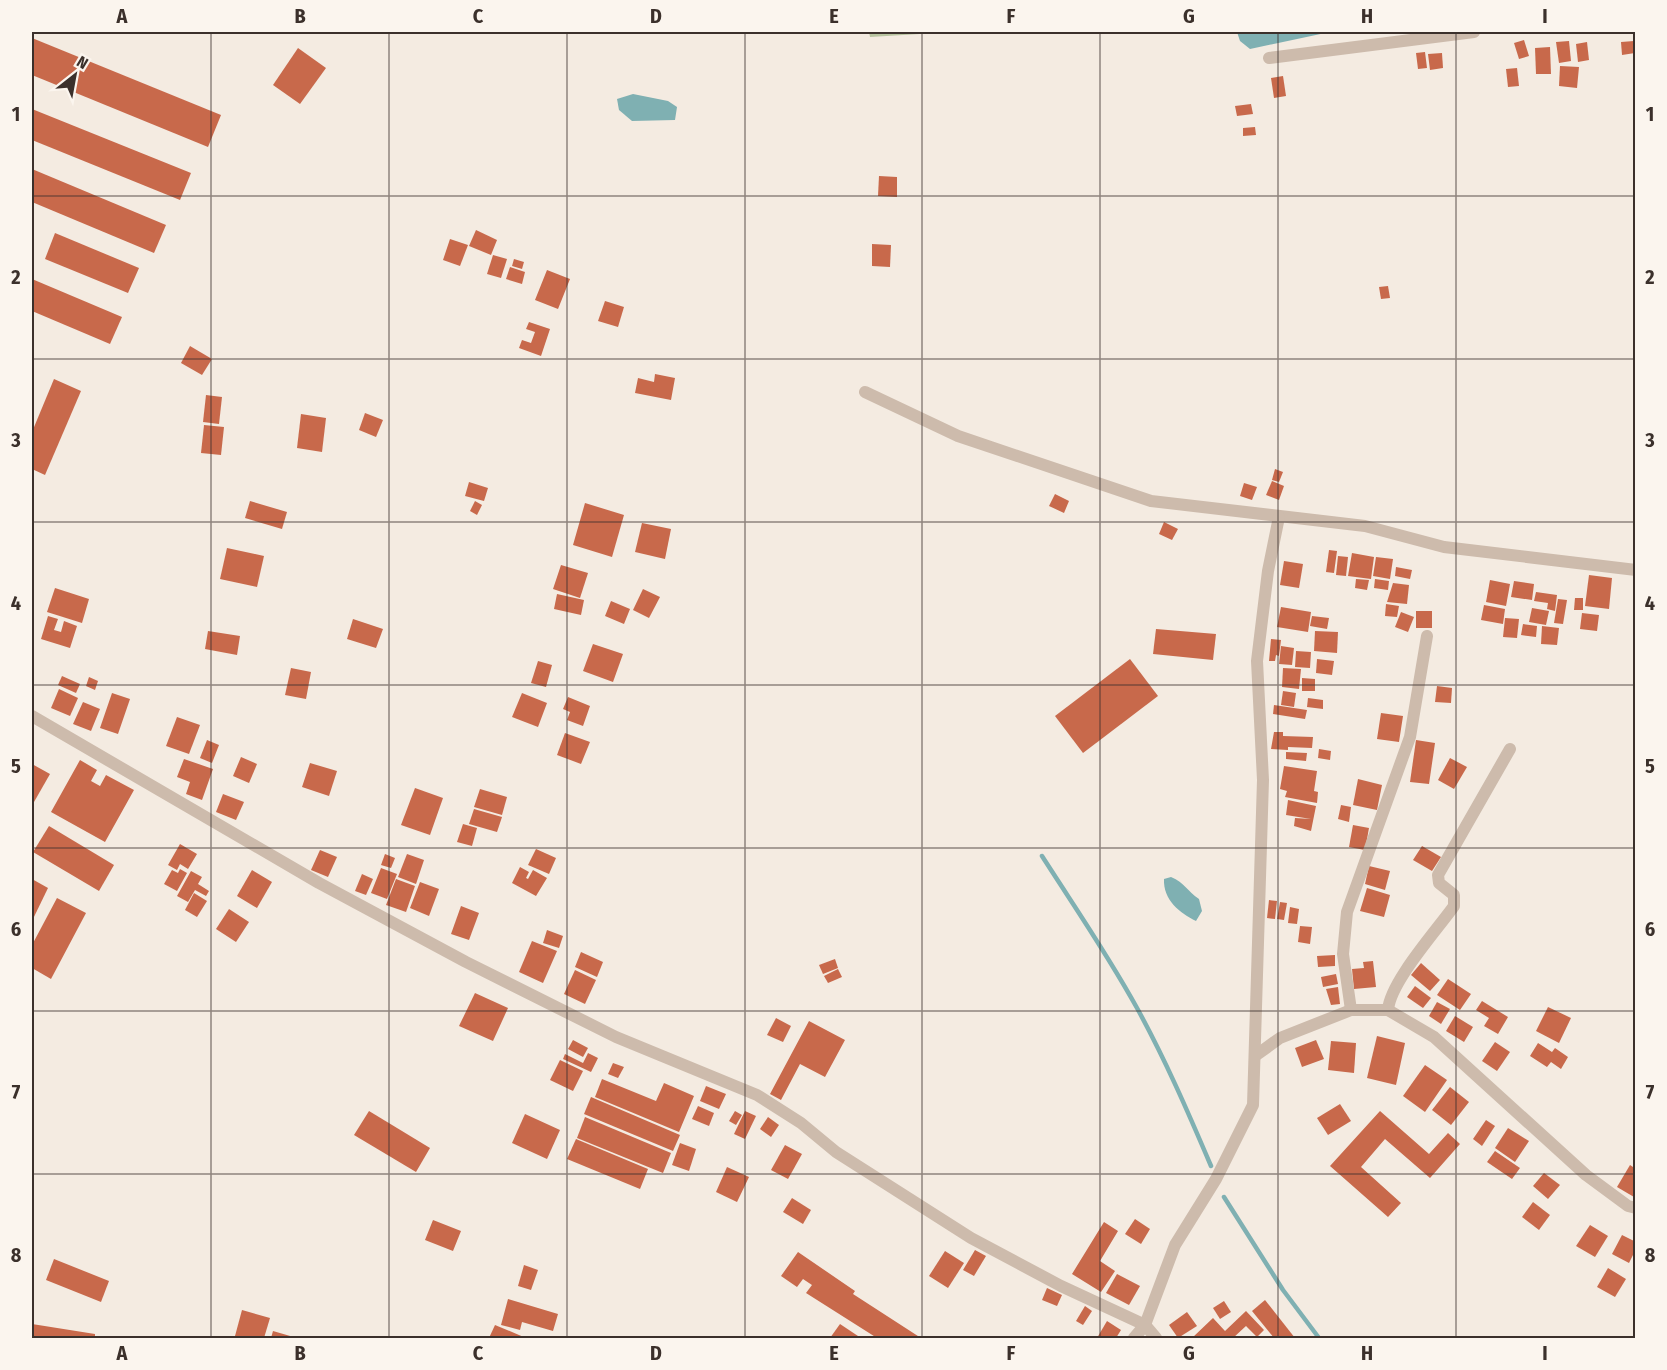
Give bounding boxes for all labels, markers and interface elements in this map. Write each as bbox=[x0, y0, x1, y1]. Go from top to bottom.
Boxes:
text: A bbox=[116, 4, 129, 28]
text: B bbox=[294, 4, 306, 28]
text: C bbox=[473, 4, 484, 28]
text: D bbox=[650, 4, 662, 28]
text: E bbox=[829, 4, 839, 28]
text: F bbox=[1007, 4, 1016, 28]
text: G bbox=[1183, 4, 1195, 28]
text: H bbox=[1361, 4, 1373, 28]
text: I bbox=[1542, 4, 1548, 28]
north arrow bbox=[45, 45, 105, 105]
text: N bbox=[73, 52, 91, 73]
text: 1 bbox=[12, 102, 20, 126]
text: 1 bbox=[1646, 102, 1654, 126]
text: 2 bbox=[10, 265, 21, 289]
text: 2 bbox=[1644, 265, 1655, 289]
text: 3 bbox=[10, 428, 21, 452]
text: 3 bbox=[1644, 428, 1655, 452]
text: 4 bbox=[11, 591, 21, 615]
text: 4 bbox=[1645, 591, 1655, 615]
text: 5 bbox=[11, 754, 21, 778]
text: 5 bbox=[1645, 754, 1655, 778]
text: 6 bbox=[11, 917, 21, 941]
text: 6 bbox=[1645, 917, 1655, 941]
text: 7 bbox=[12, 1080, 21, 1104]
text: 7 bbox=[1646, 1080, 1655, 1104]
text: 8 bbox=[11, 1243, 22, 1267]
text: 8 bbox=[1645, 1243, 1656, 1267]
text: A bbox=[116, 1341, 129, 1365]
text: B bbox=[294, 1341, 306, 1365]
text: C bbox=[473, 1341, 484, 1365]
text: D bbox=[650, 1341, 662, 1365]
text: E bbox=[829, 1341, 839, 1365]
text: F bbox=[1007, 1341, 1016, 1365]
text: G bbox=[1183, 1341, 1195, 1365]
text: H bbox=[1361, 1341, 1373, 1365]
text: I bbox=[1542, 1341, 1548, 1365]

